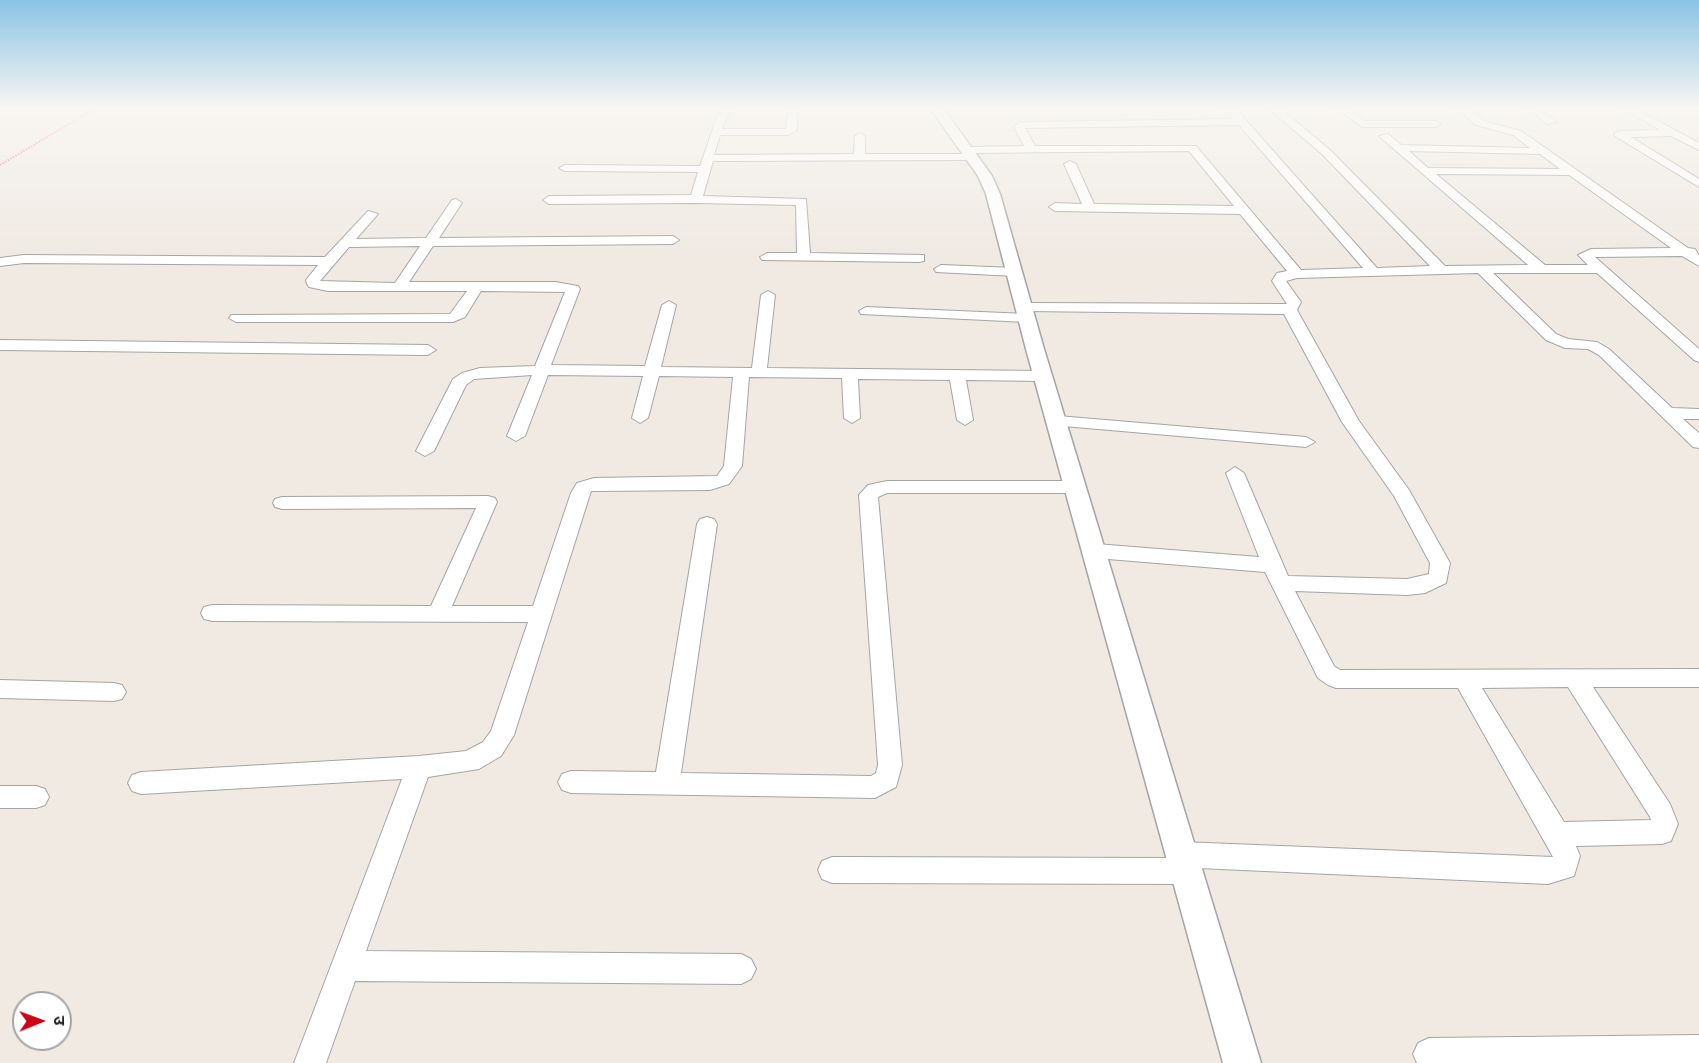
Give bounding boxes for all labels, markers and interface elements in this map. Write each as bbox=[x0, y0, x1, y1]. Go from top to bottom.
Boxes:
north arrow bbox=[12, 991, 72, 1051]
text: उ bbox=[48, 1016, 68, 1026]

